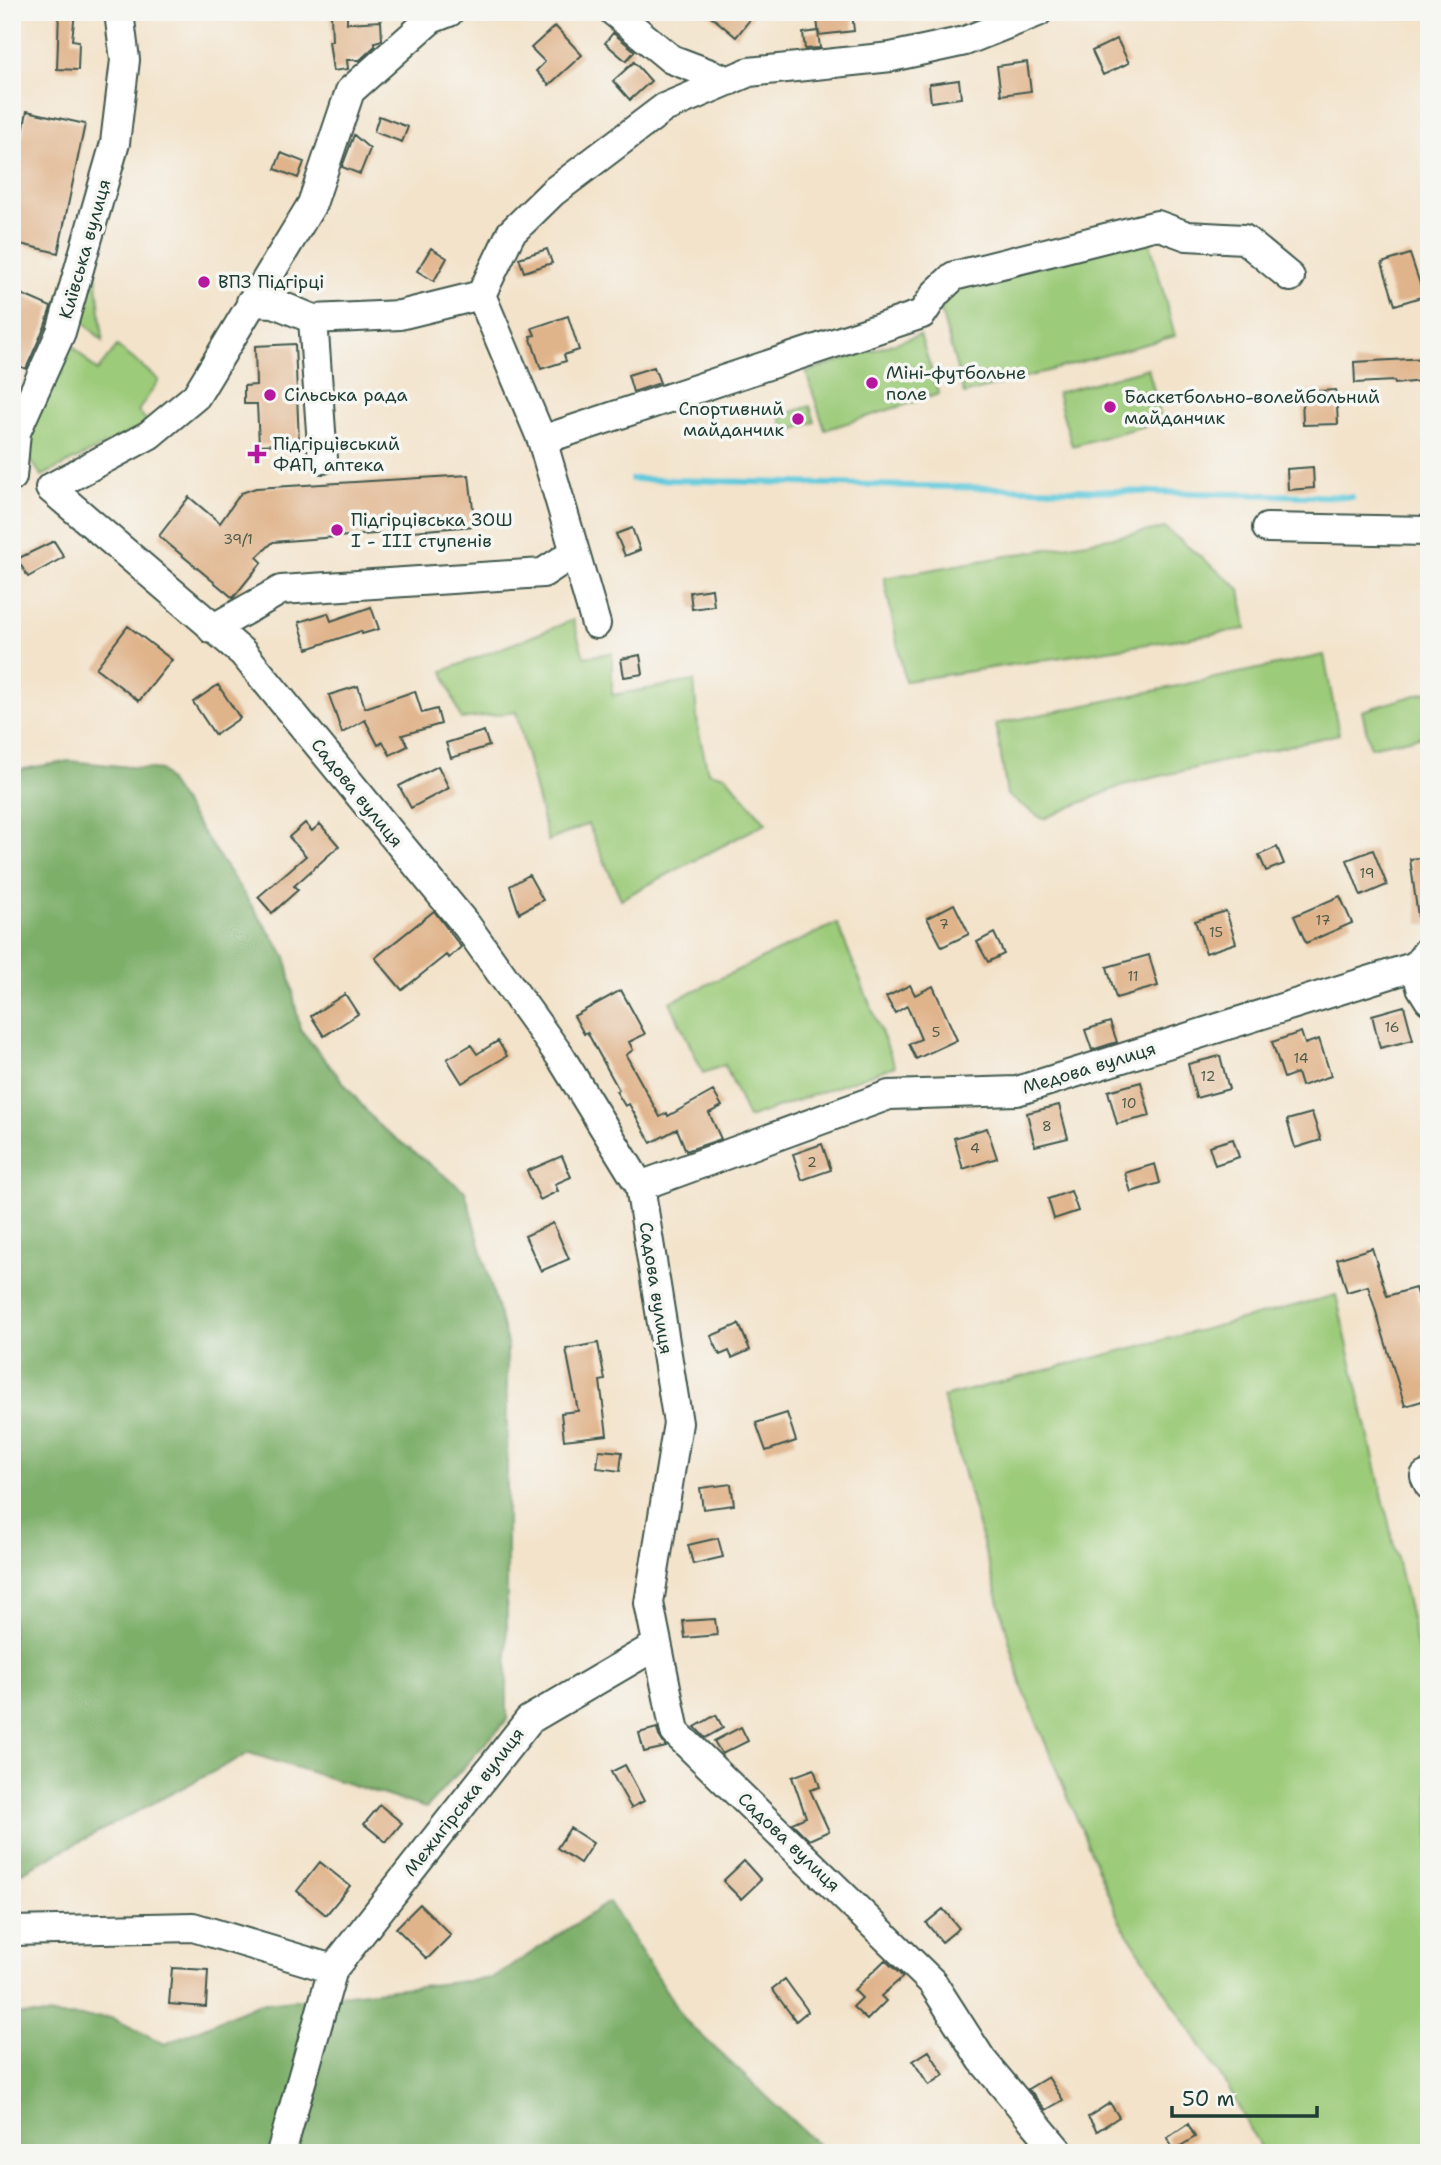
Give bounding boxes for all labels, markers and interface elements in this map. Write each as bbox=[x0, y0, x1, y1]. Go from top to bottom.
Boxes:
street label: Київська вулиця bbox=[54, 176, 116, 322]
place label: ВПЗ Підгірці bbox=[218, 270, 324, 294]
marker: ВПЗ Підгірці bbox=[196, 274, 212, 290]
place label: Міні-футбольне поле bbox=[886, 361, 1026, 406]
marker: Міні-футбольне поле bbox=[864, 375, 880, 391]
place label: Сільська рада bbox=[284, 383, 408, 407]
place label: Баскетбольно-волейбольний майданчик bbox=[1124, 385, 1380, 430]
marker: Сільська рада bbox=[262, 387, 278, 403]
place label: Спортивний майданчик bbox=[678, 397, 784, 442]
marker: Баскетбольно-волейбольний майданчик bbox=[1102, 399, 1118, 415]
marker: Спортивний майданчик bbox=[790, 411, 806, 427]
place label: Підгірцівський ФАП, аптека bbox=[273, 432, 400, 477]
marker: Підгірцівський ФАП, аптека bbox=[247, 444, 267, 464]
place label: Підгірцівська ЗОШ І - ІІІ ступенів bbox=[351, 508, 513, 553]
marker: Підгірцівська ЗОШ І - ІІІ ступенів bbox=[329, 522, 345, 538]
house number: 39/1 bbox=[223, 530, 253, 548]
street label: Садова вулиця bbox=[306, 733, 408, 853]
house number: 19 bbox=[1359, 864, 1375, 882]
house number: 17 bbox=[1316, 911, 1330, 929]
house number: 7 bbox=[939, 915, 949, 933]
house number: 15 bbox=[1209, 923, 1223, 941]
house number: 11 bbox=[1127, 967, 1139, 985]
house number: 16 bbox=[1384, 1018, 1400, 1036]
house number: 5 bbox=[932, 1023, 940, 1041]
street label: Медова вулиця bbox=[1019, 1036, 1159, 1100]
house number: 14 bbox=[1293, 1049, 1309, 1067]
house number: 12 bbox=[1201, 1067, 1215, 1085]
house number: 10 bbox=[1121, 1094, 1137, 1112]
house number: 8 bbox=[1042, 1117, 1052, 1135]
house number: 4 bbox=[970, 1139, 980, 1157]
house number: 2 bbox=[807, 1153, 817, 1171]
street label: Садова вулиця bbox=[634, 1220, 678, 1356]
street label: Межигірська вулиця bbox=[398, 1723, 530, 1881]
street label: Садова вулиця bbox=[733, 1787, 845, 1897]
scale bar bbox=[1172, 2074, 1317, 2118]
text: 50 m bbox=[1182, 2085, 1235, 2113]

